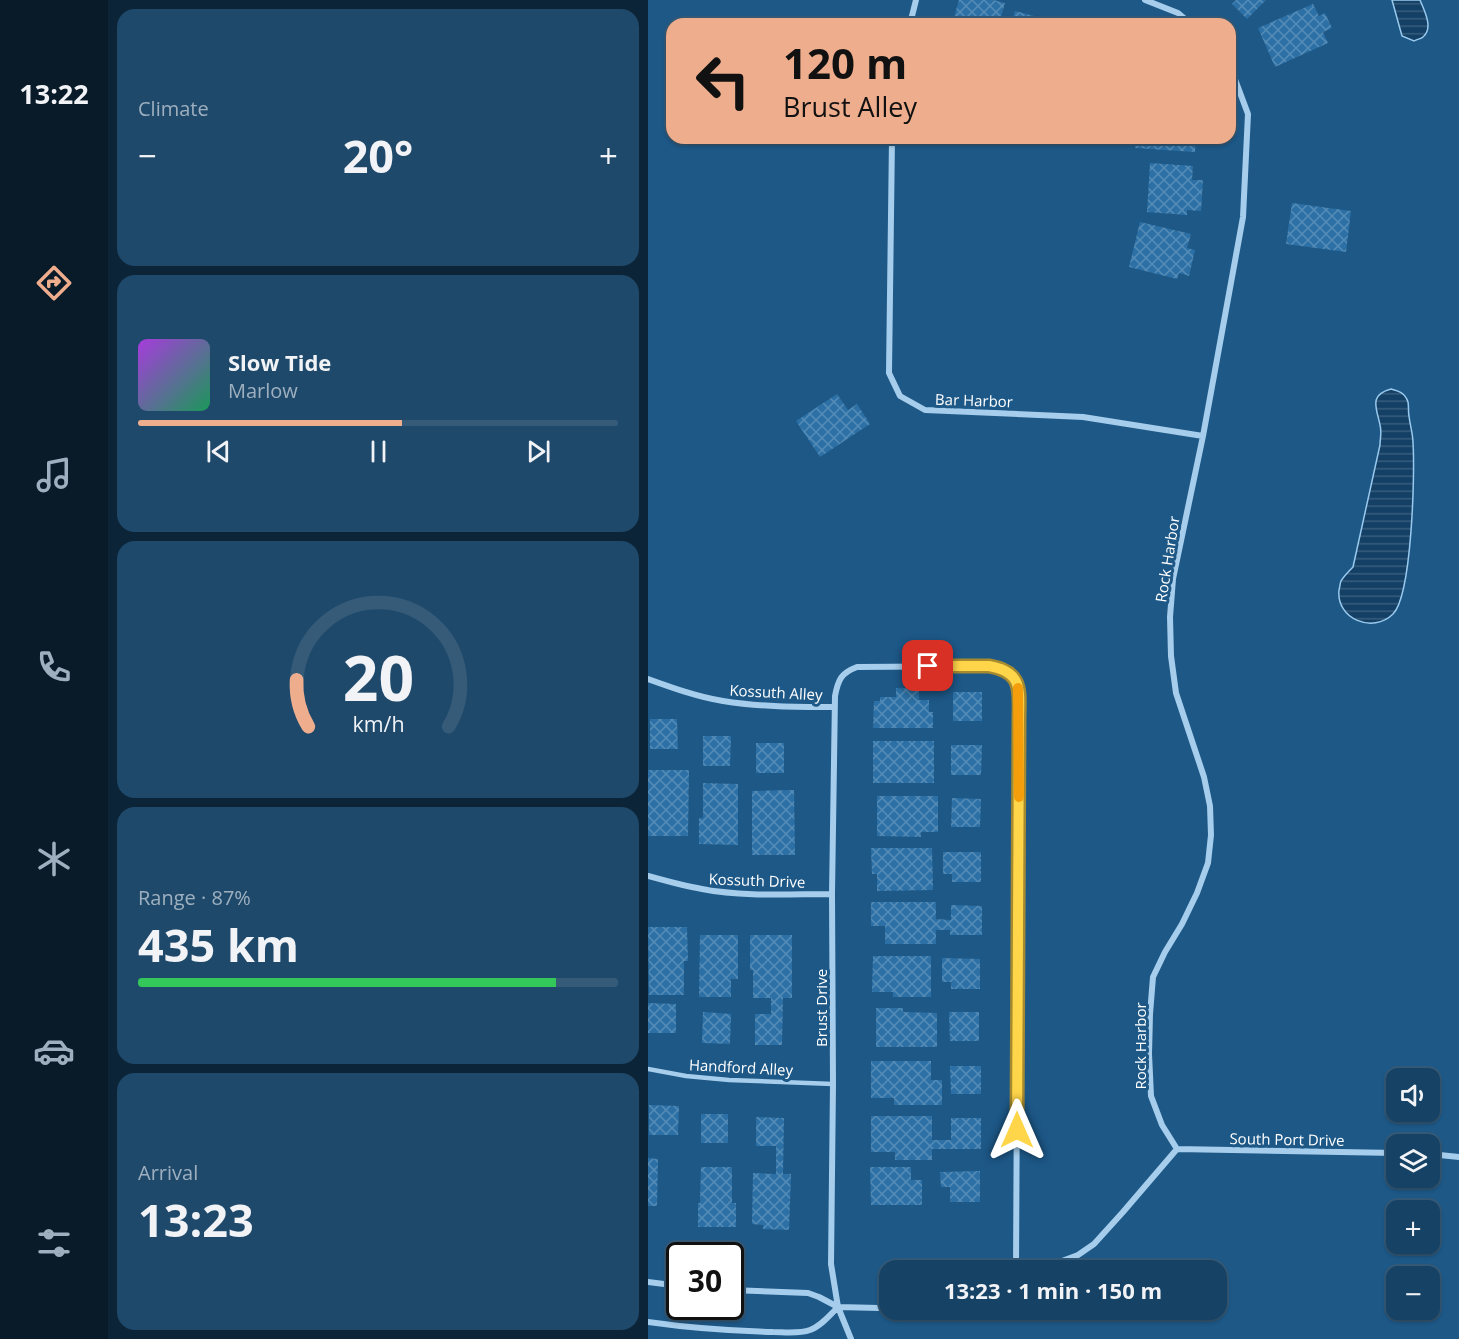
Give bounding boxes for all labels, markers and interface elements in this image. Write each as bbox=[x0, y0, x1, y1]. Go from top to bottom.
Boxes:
text: 120 m bbox=[783, 34, 907, 91]
icon: left bbox=[684, 42, 762, 120]
text: 13:22 bbox=[19, 75, 89, 112]
text: Brust Alley bbox=[783, 88, 917, 125]
text: Climate bbox=[138, 95, 209, 122]
text: 20° bbox=[343, 125, 413, 186]
text: − bbox=[138, 133, 157, 178]
text: + bbox=[599, 133, 618, 178]
icon: directions bbox=[33, 262, 75, 304]
text: Slow Tide bbox=[228, 347, 331, 377]
text: Marlow bbox=[228, 377, 298, 404]
street label: Bar Harbor bbox=[935, 389, 1013, 411]
icon: previous bbox=[202, 435, 235, 468]
icon: pause bbox=[362, 435, 395, 468]
icon: next bbox=[522, 435, 555, 468]
icon: music bbox=[33, 454, 75, 496]
street label: Rock Harbor bbox=[1150, 514, 1184, 604]
text: 20 bbox=[342, 634, 414, 719]
pin bbox=[902, 640, 953, 691]
icon: phone bbox=[33, 646, 75, 688]
icon: arrive bbox=[911, 649, 944, 682]
street label: Kossuth Alley bbox=[729, 680, 824, 704]
text: km/h bbox=[352, 709, 404, 738]
icon: climate bbox=[33, 838, 75, 880]
street label: Kossuth Drive bbox=[708, 868, 806, 892]
text: Range · 87% bbox=[138, 884, 251, 911]
text: 435 km bbox=[138, 914, 299, 975]
street label: Brust Drive bbox=[811, 969, 831, 1047]
street label: Rock Harbor bbox=[1130, 1002, 1150, 1090]
icon: car bbox=[33, 1030, 75, 1072]
street label: Handford Alley bbox=[689, 1054, 794, 1080]
map controls bbox=[1386, 1068, 1440, 1320]
button: sound bbox=[1386, 1068, 1440, 1122]
position arrow bbox=[985, 1098, 1049, 1162]
street label: South Port Drive bbox=[1229, 1128, 1345, 1150]
button: layers bbox=[1386, 1134, 1440, 1188]
text: Arrival bbox=[138, 1159, 198, 1186]
text: 13:23 bbox=[138, 1189, 254, 1250]
button: + bbox=[1386, 1200, 1440, 1254]
icon: filters bbox=[33, 1222, 75, 1264]
speed limit sign: 30 bbox=[666, 1242, 744, 1320]
button: − bbox=[1386, 1266, 1440, 1320]
text: 13:23 · 1 min · 150 m bbox=[944, 1275, 1162, 1305]

